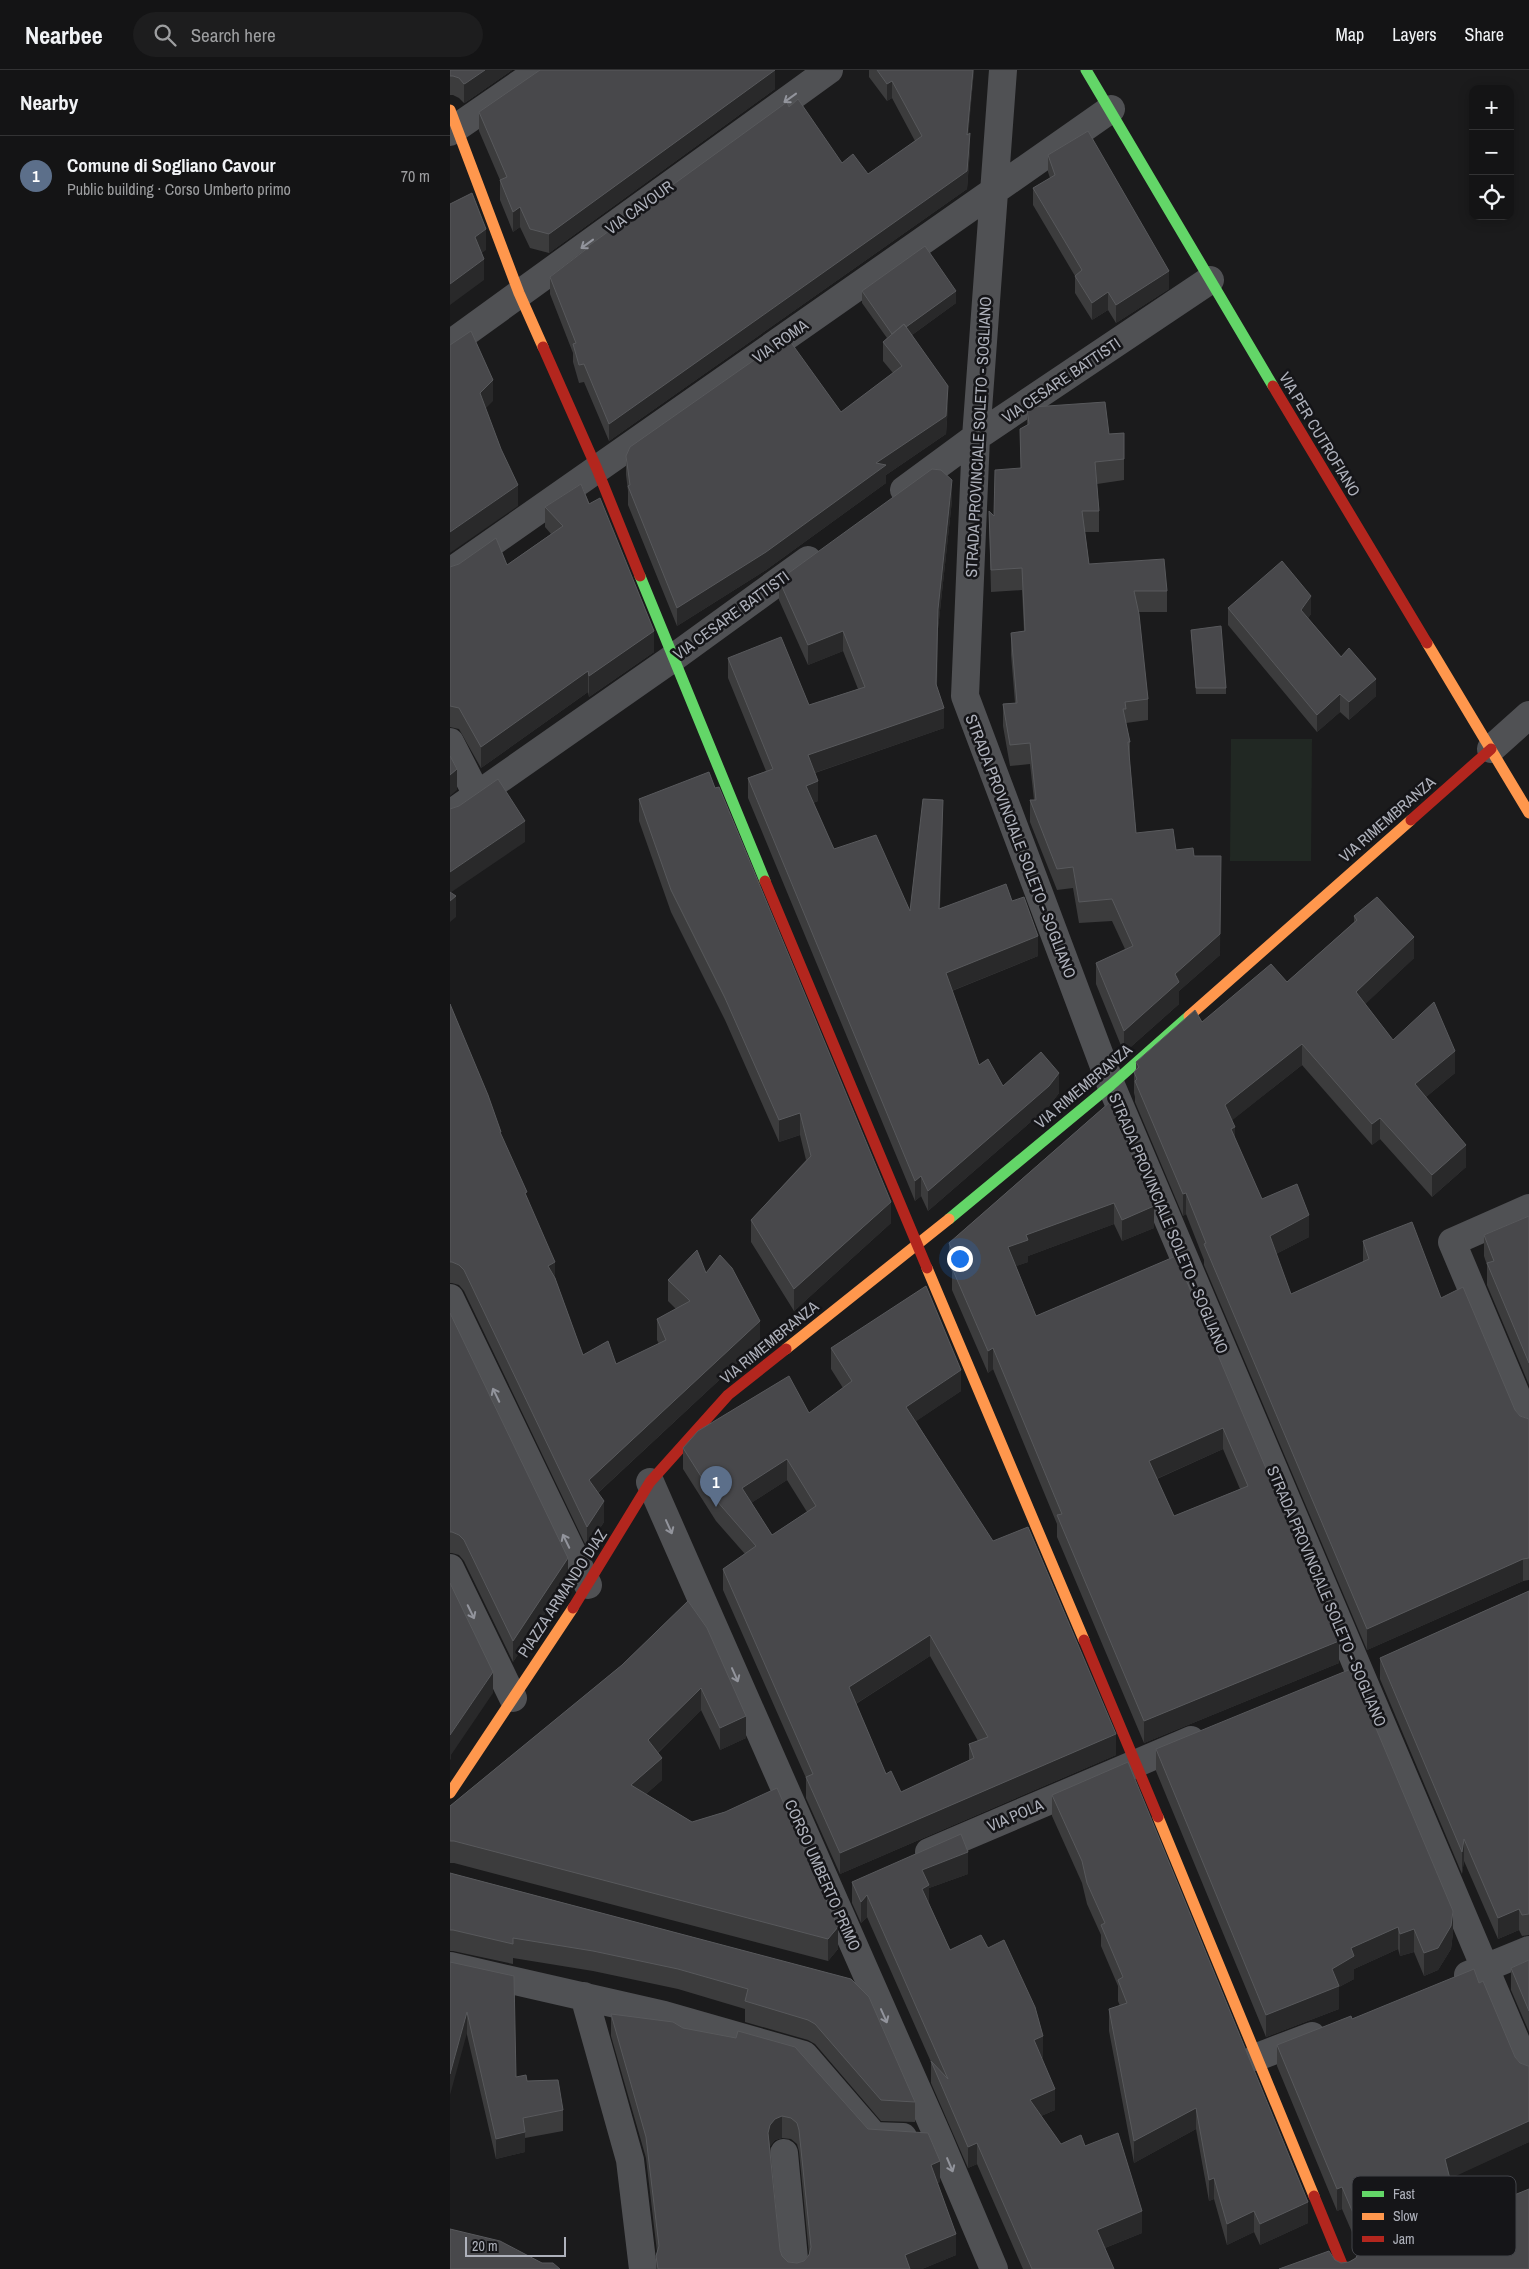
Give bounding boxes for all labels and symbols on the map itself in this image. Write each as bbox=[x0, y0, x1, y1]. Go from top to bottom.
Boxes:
one-way arrow bbox=[784, 93, 797, 104]
street label: VIA CAVOUR bbox=[600, 175, 678, 239]
one-way arrow bbox=[580, 239, 594, 249]
street label: STRADA PROVINCIALE SOLETO - SOGLIANO bbox=[960, 296, 996, 578]
street label: VIA ROMA bbox=[748, 314, 812, 368]
street label: VIA CESARE BATTISTI bbox=[998, 332, 1124, 428]
street label: VIA PER CUTROFIANO bbox=[1274, 368, 1366, 500]
street label: VIA CESARE BATTISTI bbox=[669, 565, 793, 665]
street label: STRADA PROVINCIALE SOLETO - SOGLIANO bbox=[960, 711, 1082, 981]
street label: VIA RIMEMBRANZA bbox=[1334, 771, 1440, 867]
street label: VIA RIMEMBRANZA bbox=[1030, 1039, 1137, 1133]
street label: STRADA PROVINCIALE SOLETO - SOGLIANO bbox=[1104, 1089, 1234, 1357]
your location bbox=[947, 1246, 973, 1272]
street label: VIA RIMEMBRANZA bbox=[715, 1295, 823, 1389]
one-way arrow bbox=[491, 1388, 500, 1403]
street label: STRADA PROVINCIALE SOLETO - SOGLIANO bbox=[1262, 1462, 1392, 1730]
pin: 1 bbox=[700, 1466, 732, 1507]
one-way arrow bbox=[665, 1519, 675, 1534]
street label: PIAZZA ARMANDO DIAZ bbox=[512, 1525, 612, 1661]
one-way arrow bbox=[561, 1534, 571, 1549]
one-way arrow bbox=[467, 1604, 477, 1619]
one-way arrow bbox=[730, 1667, 740, 1682]
street label: VIA POLA bbox=[984, 1793, 1047, 1837]
street label: CORSO UMBERTO PRIMO bbox=[780, 1796, 866, 1954]
one-way arrow bbox=[880, 2008, 890, 2023]
one-way arrow bbox=[946, 2157, 955, 2172]
legend bbox=[1352, 2176, 1516, 2256]
text: Fast bbox=[1393, 2185, 1415, 2203]
text: Slow bbox=[1393, 2207, 1419, 2225]
text: Jam bbox=[1393, 2230, 1415, 2248]
scale bar bbox=[465, 2234, 566, 2257]

